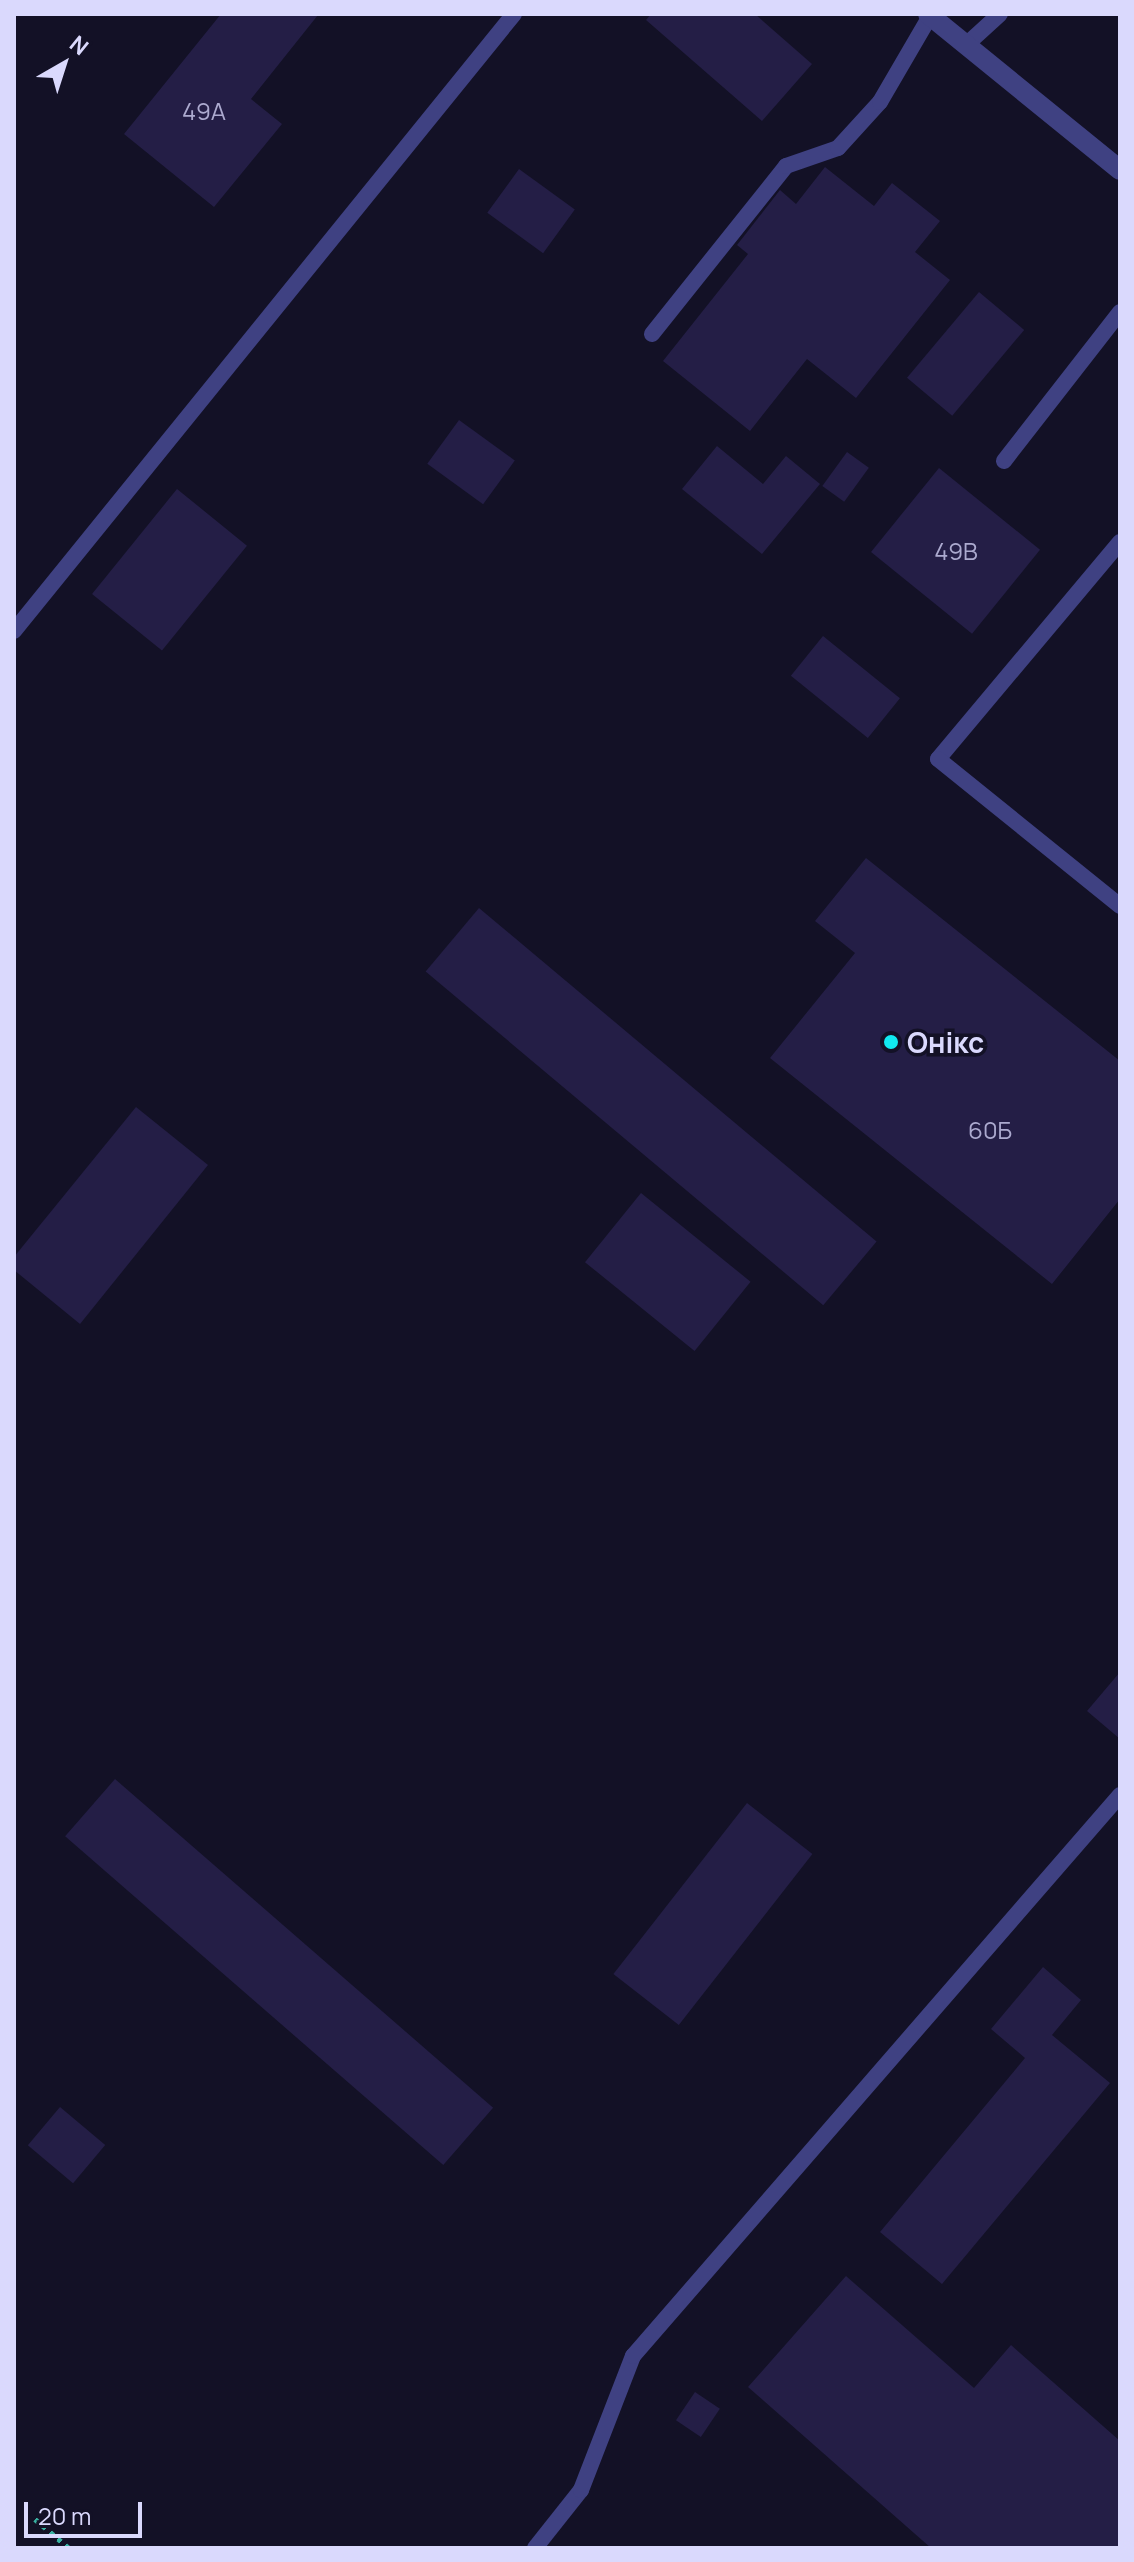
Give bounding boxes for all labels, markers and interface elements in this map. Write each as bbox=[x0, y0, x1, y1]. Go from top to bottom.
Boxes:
north arrow bbox=[24, 24, 104, 104]
text: N bbox=[64, 29, 95, 62]
house number: 49А bbox=[182, 97, 226, 125]
house number: 49В bbox=[934, 537, 978, 565]
place label: Онікс bbox=[907, 1025, 984, 1059]
marker: Онікс bbox=[882, 1033, 900, 1051]
house number: 60Б bbox=[968, 1116, 1012, 1144]
scale bar bbox=[28, 2486, 146, 2536]
text: 20 m bbox=[38, 2499, 91, 2532]

